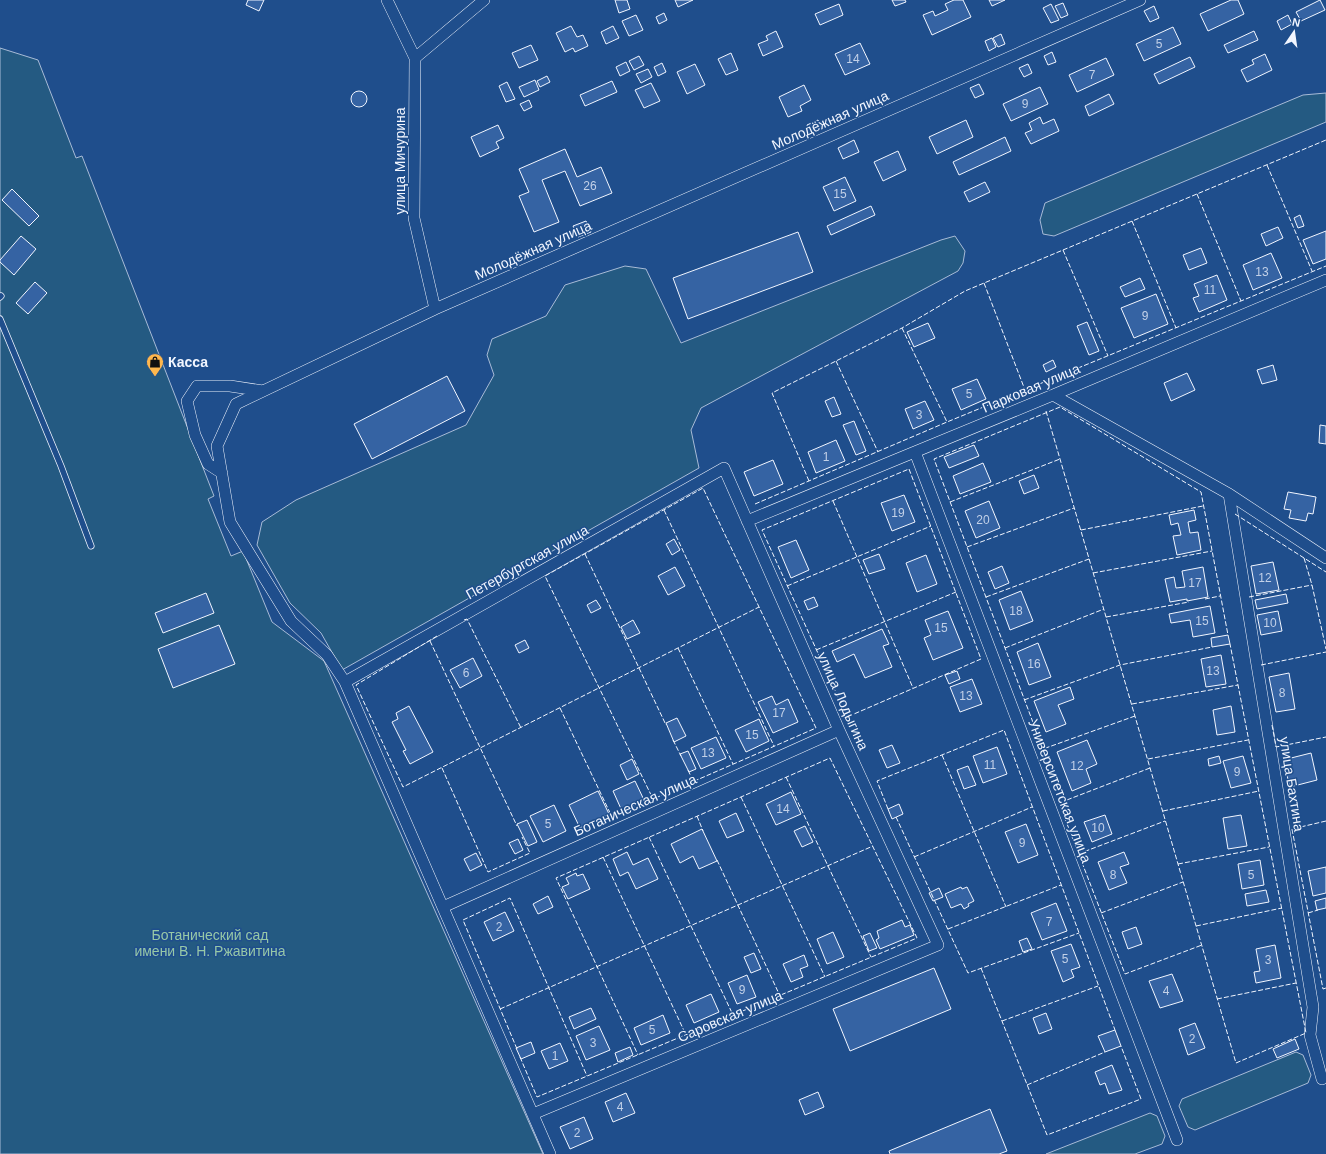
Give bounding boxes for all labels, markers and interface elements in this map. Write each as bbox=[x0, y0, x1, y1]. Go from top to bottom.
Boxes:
north arrow bbox=[1274, 12, 1314, 52]
text: N bbox=[1291, 16, 1302, 29]
house number: 5 bbox=[1156, 37, 1163, 51]
house number: 14 bbox=[846, 52, 860, 66]
house number: 7 bbox=[1089, 68, 1096, 82]
street label: Молодёжная улица bbox=[769, 87, 891, 153]
house number: 9 bbox=[1022, 97, 1029, 111]
street label: улица Мичурина bbox=[392, 107, 408, 215]
house number: 26 bbox=[583, 179, 597, 193]
house number: 15 bbox=[833, 187, 847, 201]
street label: Молодёжная улица bbox=[472, 217, 594, 283]
house number: 13 bbox=[1255, 265, 1269, 279]
house number: 11 bbox=[1204, 283, 1217, 297]
house number: 9 bbox=[1142, 309, 1149, 323]
shop icon: Касса bbox=[145, 352, 165, 377]
place label: Касса bbox=[168, 354, 208, 370]
street label: Парковая улица bbox=[980, 360, 1083, 416]
house number: 5 bbox=[966, 387, 973, 401]
house number: 3 bbox=[916, 408, 923, 422]
house number: 1 bbox=[823, 450, 830, 464]
house number: 19 bbox=[891, 506, 905, 520]
house number: 20 bbox=[976, 513, 990, 527]
street label: Петербургская улица bbox=[463, 522, 591, 602]
house number: 12 bbox=[1258, 571, 1272, 585]
house number: 17 bbox=[1188, 576, 1202, 590]
house number: 18 bbox=[1009, 604, 1023, 618]
house number: 15 bbox=[1195, 614, 1209, 628]
house number: 10 bbox=[1263, 616, 1277, 630]
house number: 15 bbox=[934, 621, 948, 635]
street label: улица Лодыгина bbox=[814, 649, 872, 753]
house number: 16 bbox=[1027, 657, 1041, 671]
house number: 13 bbox=[1206, 664, 1220, 678]
house number: 6 bbox=[463, 666, 470, 680]
house number: 8 bbox=[1279, 686, 1286, 700]
house number: 13 bbox=[959, 689, 973, 703]
house number: 17 bbox=[772, 706, 786, 720]
street label: Университетская улица bbox=[1025, 717, 1095, 865]
house number: 15 bbox=[745, 728, 759, 742]
street label: улица Бахтина bbox=[1277, 735, 1307, 833]
house number: 13 bbox=[701, 746, 715, 760]
house number: 11 bbox=[984, 758, 997, 772]
house number: 12 bbox=[1070, 759, 1084, 773]
house number: 9 bbox=[1234, 765, 1241, 779]
street label: Ботаническая улица bbox=[571, 771, 699, 839]
house number: 14 bbox=[776, 802, 790, 816]
house number: 5 bbox=[545, 817, 552, 831]
house number: 10 bbox=[1091, 821, 1105, 835]
house number: 9 bbox=[1019, 836, 1026, 850]
house number: 8 bbox=[1110, 868, 1117, 882]
house number: 5 bbox=[1248, 868, 1255, 882]
house number: 7 bbox=[1046, 915, 1053, 929]
house number: 2 bbox=[496, 920, 503, 934]
park label: Ботанический сад имени В. Н. Ржавитина bbox=[134, 927, 286, 959]
house number: 5 bbox=[1062, 952, 1069, 966]
house number: 3 bbox=[1265, 953, 1272, 967]
house number: 9 bbox=[739, 983, 746, 997]
house number: 4 bbox=[1163, 984, 1170, 998]
street label: Саровская улица bbox=[675, 987, 785, 1045]
house number: 5 bbox=[649, 1023, 656, 1037]
house number: 2 bbox=[1189, 1032, 1196, 1046]
house number: 3 bbox=[590, 1036, 597, 1050]
house number: 1 bbox=[552, 1049, 559, 1063]
house number: 4 bbox=[617, 1100, 624, 1114]
house number: 2 bbox=[574, 1126, 581, 1140]

